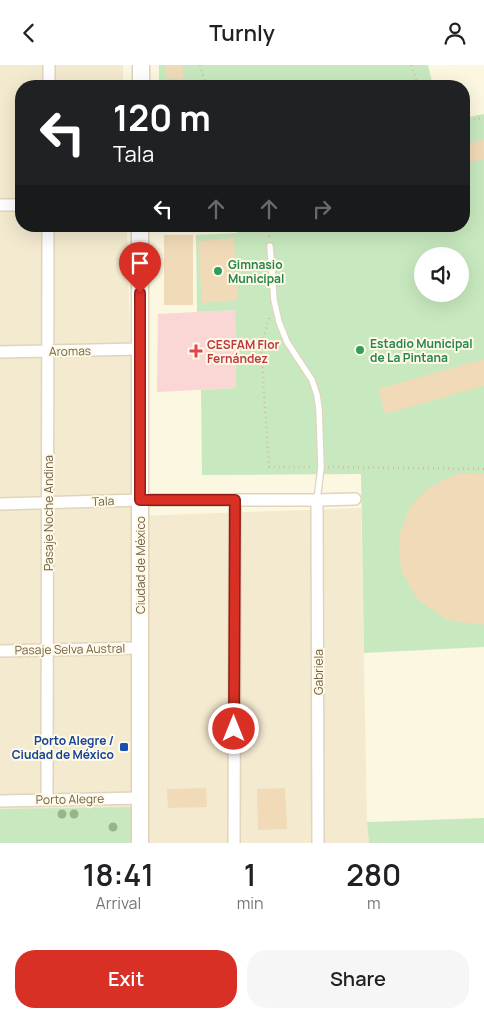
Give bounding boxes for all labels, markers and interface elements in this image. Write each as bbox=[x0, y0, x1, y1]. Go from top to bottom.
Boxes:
text: Turnly bbox=[209, 18, 275, 48]
icon: back bbox=[15, 19, 43, 47]
icon: person bbox=[441, 19, 469, 47]
text: 120 m bbox=[113, 94, 211, 142]
icon: left bbox=[30, 100, 95, 165]
text: Tala bbox=[113, 139, 154, 169]
icon: left bbox=[149, 195, 177, 223]
icon: ahead bbox=[202, 195, 230, 223]
icon: ahead bbox=[255, 195, 283, 223]
icon: right bbox=[308, 195, 336, 223]
pin bbox=[119, 242, 161, 293]
map controls bbox=[414, 247, 469, 302]
button: sound bbox=[414, 247, 469, 302]
icon: arrive bbox=[126, 249, 154, 277]
place label: Gimnasio Municipal bbox=[228, 256, 284, 287]
marker: Gimnasio Municipal bbox=[212, 265, 224, 277]
place label: Estadio Municipal de La Pintana bbox=[370, 335, 473, 366]
place label: CESFAM Flor Fernández bbox=[207, 336, 280, 367]
street label: Aromas bbox=[49, 342, 91, 360]
marker: CESFAM Flor Fernández bbox=[189, 344, 203, 358]
marker: Estadio Municipal de La Pintana bbox=[354, 344, 366, 356]
street label: Pasaje Noche Andina bbox=[40, 455, 57, 571]
street label: Tala bbox=[91, 492, 115, 510]
street label: Ciudad de México bbox=[132, 516, 149, 614]
street label: Pasaje Selva Austral bbox=[15, 640, 125, 658]
street label: Gabriela bbox=[310, 649, 327, 695]
position arrow bbox=[207, 702, 259, 754]
place label: Porto Alegre / Ciudad de México bbox=[12, 732, 114, 763]
marker: Porto Alegre / Ciudad de México bbox=[118, 741, 130, 753]
street label: Porto Alegre bbox=[36, 790, 104, 808]
text: 18:41 bbox=[83, 854, 154, 895]
text: 1 bbox=[244, 854, 256, 895]
text: 280 bbox=[346, 854, 401, 895]
text: Arrival bbox=[96, 892, 141, 914]
text: min bbox=[237, 892, 264, 914]
text: m bbox=[367, 892, 381, 914]
button: Exit bbox=[15, 950, 237, 1008]
button: Share bbox=[247, 950, 469, 1008]

